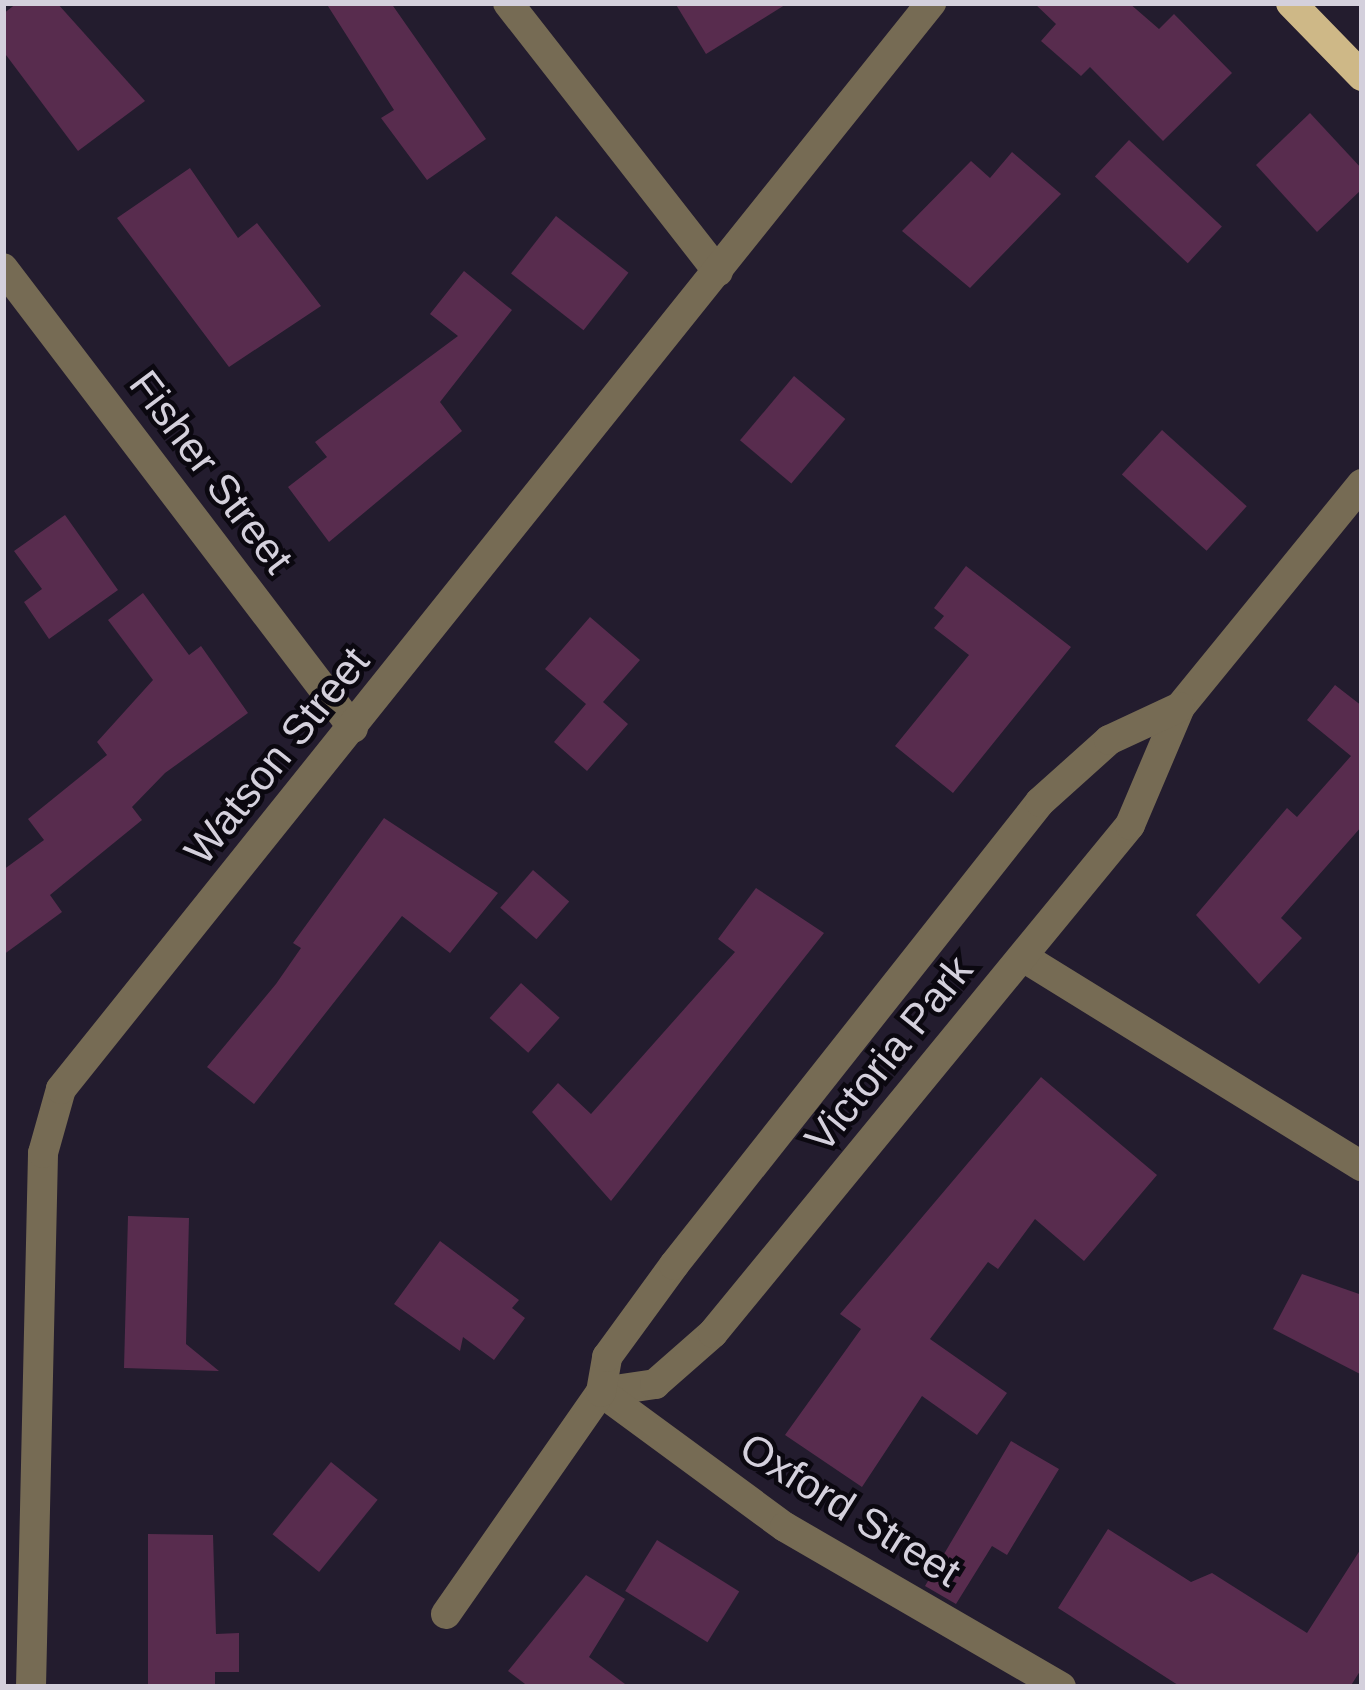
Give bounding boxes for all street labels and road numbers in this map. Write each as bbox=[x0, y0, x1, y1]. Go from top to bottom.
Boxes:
street label: Fisher Street bbox=[119, 361, 303, 583]
street label: Watson Street bbox=[174, 637, 380, 875]
street label: Victoria Park bbox=[795, 946, 983, 1162]
street label: Oxford Street bbox=[731, 1422, 969, 1598]

